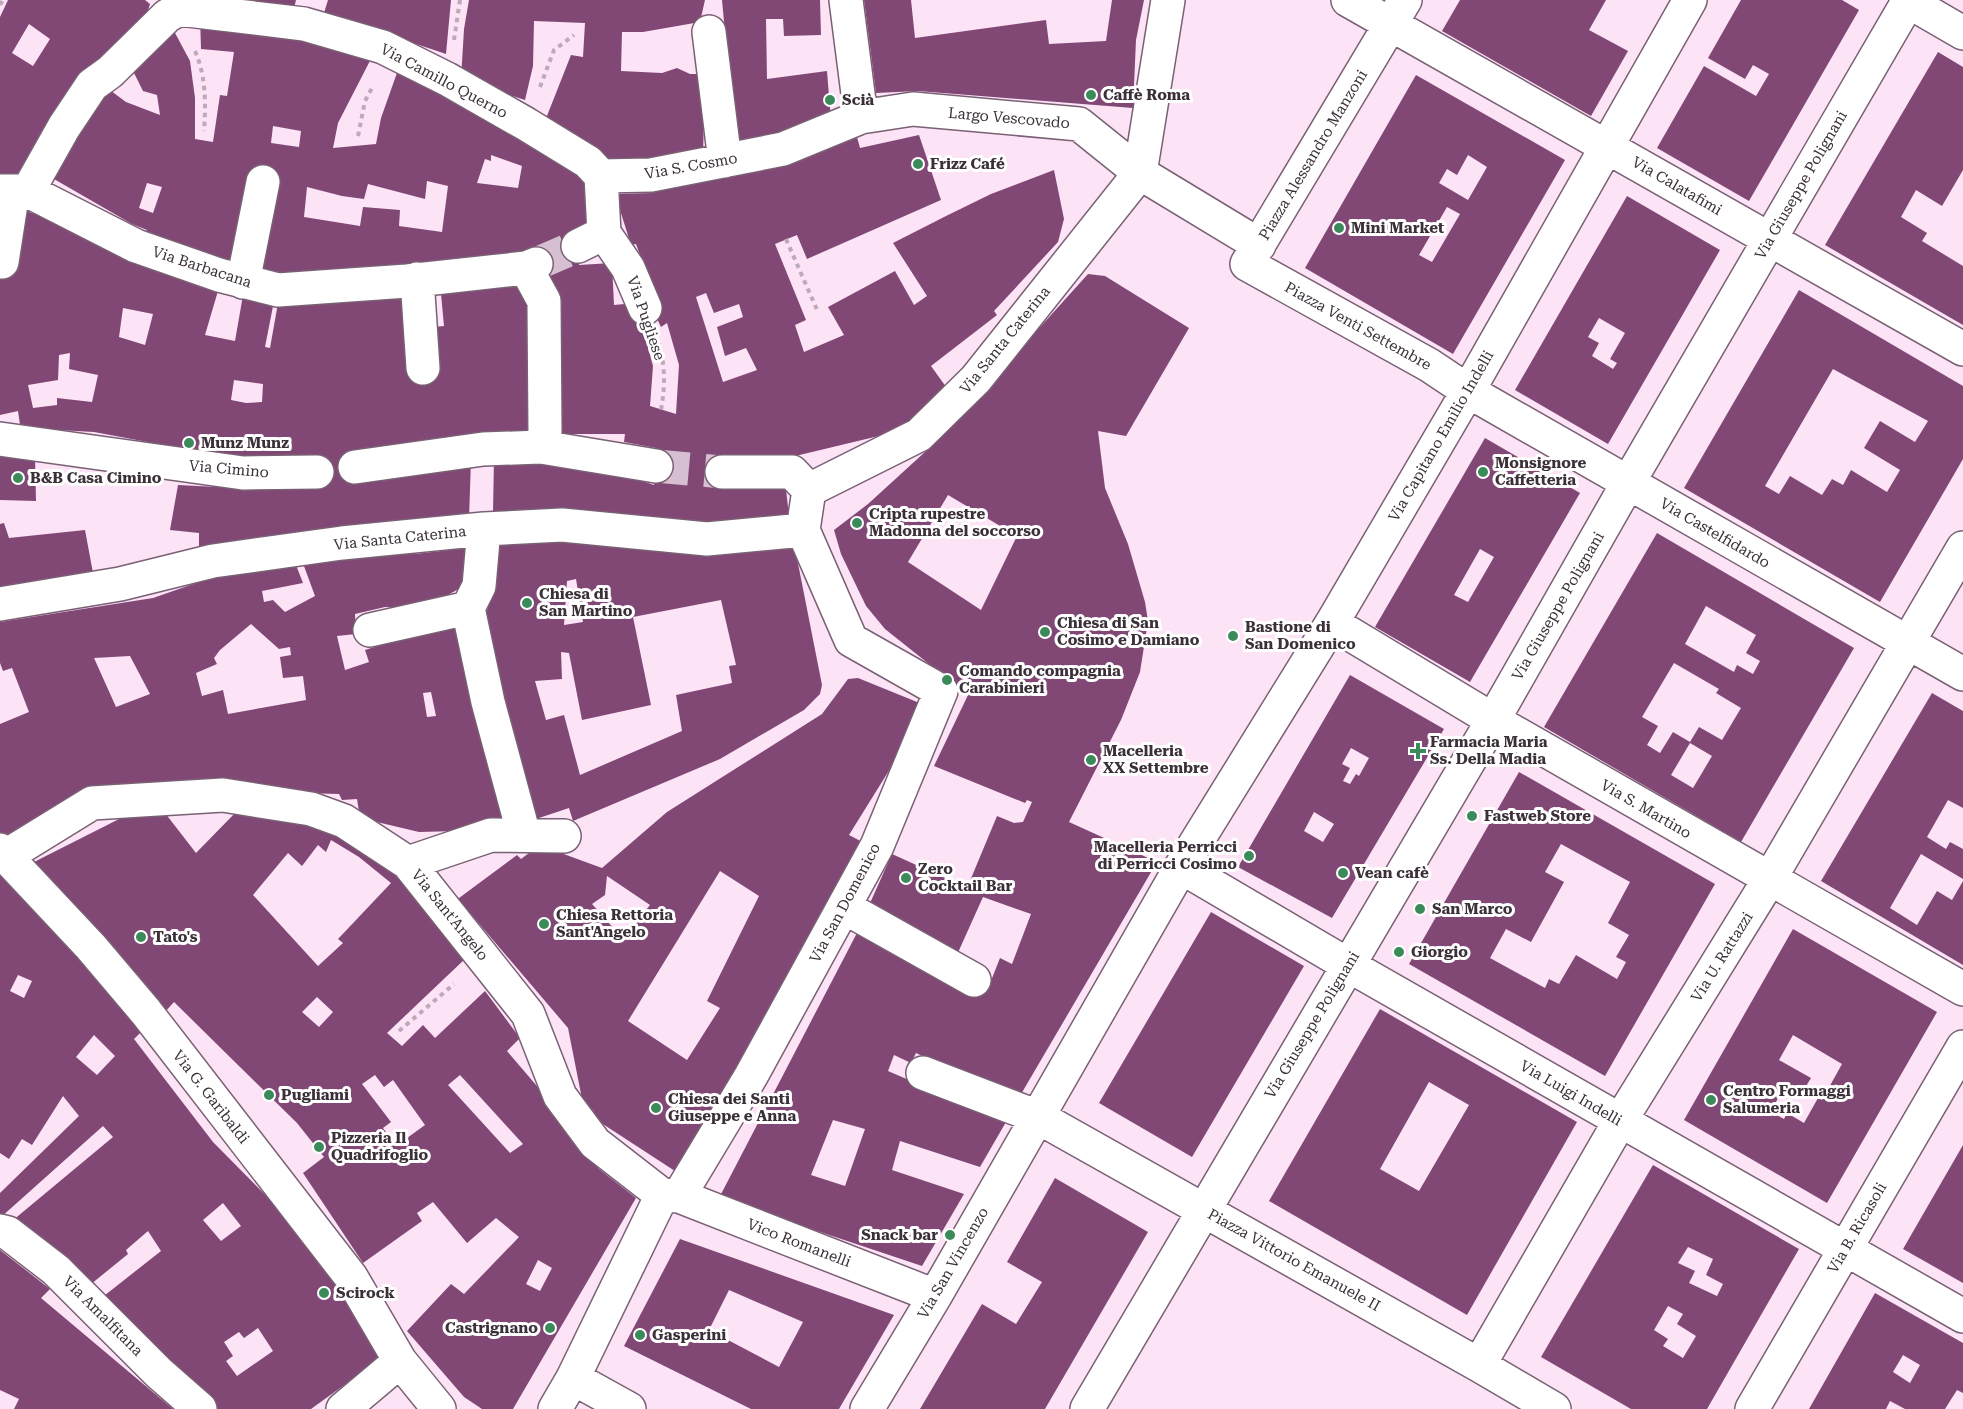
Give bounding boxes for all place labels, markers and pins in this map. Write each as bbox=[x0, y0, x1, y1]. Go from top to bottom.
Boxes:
place label: Caffè Roma bbox=[1103, 86, 1190, 104]
marker: Caffè Roma bbox=[1084, 88, 1098, 102]
place label: Scià bbox=[842, 91, 874, 109]
marker: Scià bbox=[823, 93, 837, 107]
place label: Frizz Café bbox=[930, 155, 1005, 173]
marker: Frizz Café bbox=[911, 157, 925, 171]
place label: Mini Market bbox=[1351, 219, 1444, 237]
marker: Mini Market bbox=[1332, 221, 1346, 235]
place label: Munz Munz bbox=[201, 434, 289, 452]
marker: Munz Munz bbox=[182, 436, 196, 450]
place label: Monsignore Caffetteria bbox=[1495, 454, 1587, 489]
marker: Monsignore Caffetteria bbox=[1476, 465, 1490, 479]
place label: B&B Casa Cimino bbox=[30, 469, 162, 487]
marker: B&B Casa Cimino bbox=[11, 471, 25, 485]
place label: Cripta rupestre Madonna del soccorso bbox=[869, 505, 1041, 540]
marker: Cripta rupestre Madonna del soccorso bbox=[850, 516, 864, 530]
place label: Chiesa di San Martino bbox=[539, 585, 633, 620]
marker: Chiesa di San Martino bbox=[520, 596, 534, 610]
place label: Chiesa di San Cosimo e Damiano bbox=[1057, 614, 1200, 649]
place label: Bastione di San Domenico bbox=[1245, 618, 1356, 653]
marker: Chiesa di San Cosimo e Damiano bbox=[1038, 625, 1052, 639]
marker: Bastione di San Domenico bbox=[1226, 629, 1240, 643]
place label: Comando compagnia Carabinieri bbox=[959, 662, 1121, 697]
marker: Comando compagnia Carabinieri bbox=[940, 673, 954, 687]
place label: Farmacia Maria Ss. Della Madia bbox=[1430, 733, 1548, 768]
place label: Macelleria XX Settembre bbox=[1103, 742, 1209, 777]
marker: Farmacia Maria Ss. Della Madia bbox=[1411, 744, 1425, 758]
marker: Macelleria XX Settembre bbox=[1084, 753, 1098, 767]
place label: Fastweb Store bbox=[1484, 807, 1591, 825]
marker: Fastweb Store bbox=[1465, 809, 1479, 823]
place label: Macelleria Perricci di Perricci Cosimo bbox=[1094, 838, 1237, 873]
marker: Macelleria Perricci di Perricci Cosimo bbox=[1242, 849, 1256, 863]
place label: Zero Cocktail Bar bbox=[918, 860, 1012, 895]
place label: Vean cafè bbox=[1355, 864, 1429, 882]
marker: Vean cafè bbox=[1336, 866, 1350, 880]
marker: Zero Cocktail Bar bbox=[899, 871, 913, 885]
place label: San Marco bbox=[1432, 900, 1513, 918]
marker: San Marco bbox=[1413, 902, 1427, 916]
place label: Chiesa Rettoria Sant'Angelo bbox=[556, 906, 673, 941]
marker: Chiesa Rettoria Sant'Angelo bbox=[537, 917, 551, 931]
place label: Tato's bbox=[153, 928, 198, 946]
marker: Tato's bbox=[134, 930, 148, 944]
place label: Giorgio bbox=[1411, 943, 1468, 961]
marker: Giorgio bbox=[1392, 945, 1406, 959]
place label: Centro Formaggi Salumeria bbox=[1723, 1082, 1851, 1117]
place label: Pugliami bbox=[281, 1086, 349, 1104]
marker: Pugliami bbox=[262, 1088, 276, 1102]
place label: Chiesa dei Santi Giuseppe e Anna bbox=[668, 1090, 796, 1125]
marker: Centro Formaggi Salumeria bbox=[1704, 1093, 1718, 1107]
marker: Chiesa dei Santi Giuseppe e Anna bbox=[649, 1101, 663, 1115]
place label: Pizzeria Il Quadrifoglio bbox=[331, 1129, 429, 1164]
marker: Pizzeria Il Quadrifoglio bbox=[312, 1140, 326, 1154]
place label: Snack bar bbox=[861, 1226, 938, 1244]
marker: Snack bar bbox=[943, 1228, 957, 1242]
place label: Scirock bbox=[336, 1284, 395, 1302]
marker: Scirock bbox=[317, 1286, 331, 1300]
place label: Castrignano bbox=[445, 1319, 538, 1337]
marker: Castrignano bbox=[543, 1321, 557, 1335]
place label: Gasperini bbox=[652, 1326, 726, 1344]
marker: Gasperini bbox=[633, 1328, 647, 1342]

